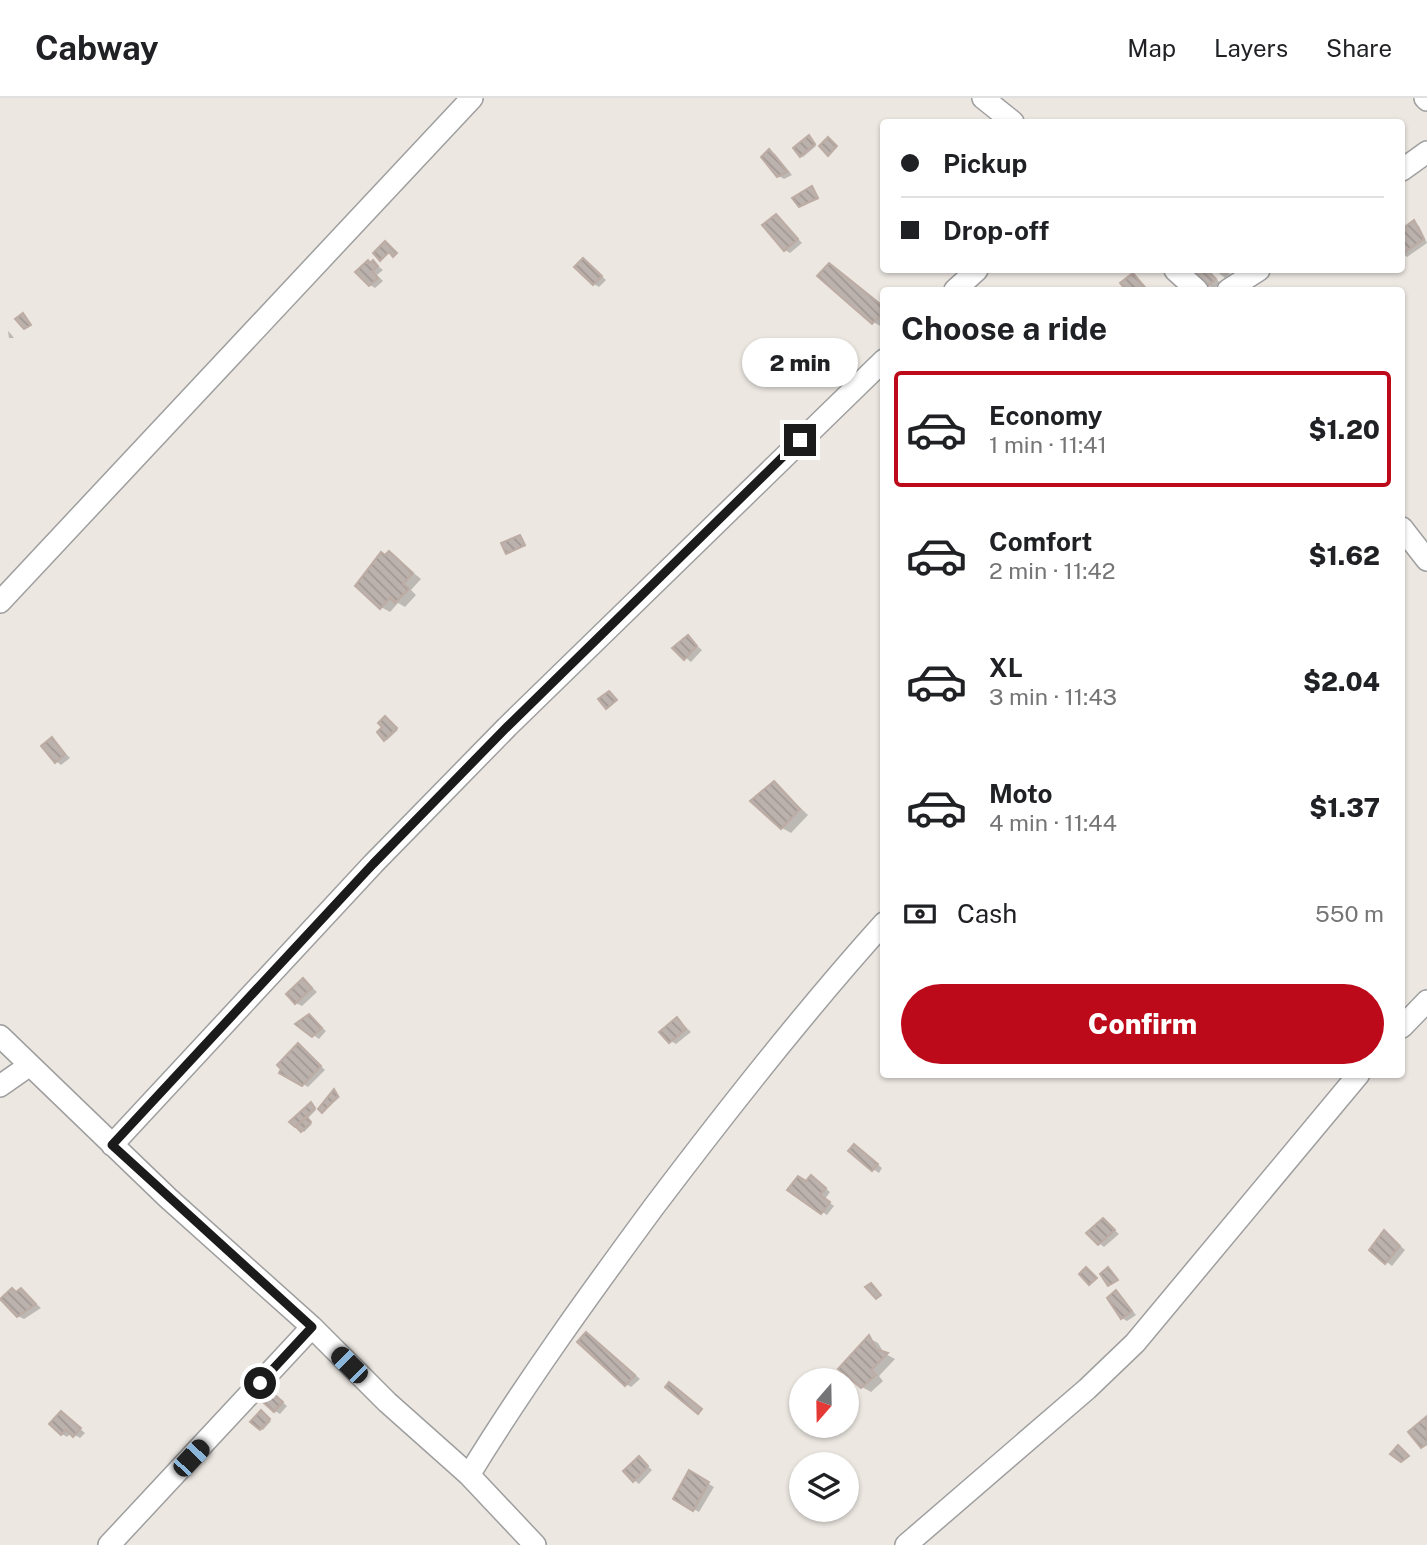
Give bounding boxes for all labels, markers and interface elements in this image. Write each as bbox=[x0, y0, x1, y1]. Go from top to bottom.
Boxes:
text: Cabway bbox=[35, 29, 159, 67]
text: Map bbox=[1127, 34, 1176, 62]
text: Layers bbox=[1214, 34, 1288, 62]
text: Share bbox=[1326, 34, 1392, 62]
text: Pickup bbox=[943, 148, 1027, 179]
text: Drop-off bbox=[943, 215, 1049, 246]
text: Choose a ride bbox=[901, 310, 1107, 347]
callout: 2 min bbox=[742, 338, 858, 388]
text: 2 min bbox=[769, 349, 831, 376]
icon: car bbox=[905, 398, 968, 461]
text: Economy bbox=[989, 400, 1102, 431]
text: $1.20 bbox=[1308, 414, 1380, 445]
route end bbox=[784, 424, 816, 456]
text: 1 min · 11:41 bbox=[989, 431, 1107, 458]
icon: car bbox=[905, 524, 968, 587]
text: Comfort bbox=[989, 526, 1092, 557]
text: $1.62 bbox=[1309, 540, 1380, 571]
text: 2 min · 11:42 bbox=[989, 557, 1116, 584]
icon: car bbox=[905, 650, 968, 713]
text: XL bbox=[989, 652, 1023, 683]
text: $2.04 bbox=[1303, 666, 1380, 697]
text: 3 min · 11:43 bbox=[989, 683, 1117, 710]
icon: car bbox=[905, 776, 968, 839]
text: Moto bbox=[989, 778, 1052, 809]
text: $1.37 bbox=[1309, 792, 1380, 823]
text: 4 min · 11:44 bbox=[989, 809, 1117, 836]
icon: cash bbox=[901, 895, 939, 933]
text: Cash bbox=[957, 898, 1017, 929]
text: 550 m bbox=[1315, 900, 1384, 927]
button: Confirm bbox=[901, 984, 1384, 1064]
car bbox=[327, 1343, 372, 1387]
route start bbox=[244, 1367, 276, 1399]
north arrow bbox=[789, 1368, 859, 1438]
map controls bbox=[789, 1368, 859, 1522]
car bbox=[169, 1435, 214, 1481]
button: layers bbox=[789, 1452, 859, 1522]

